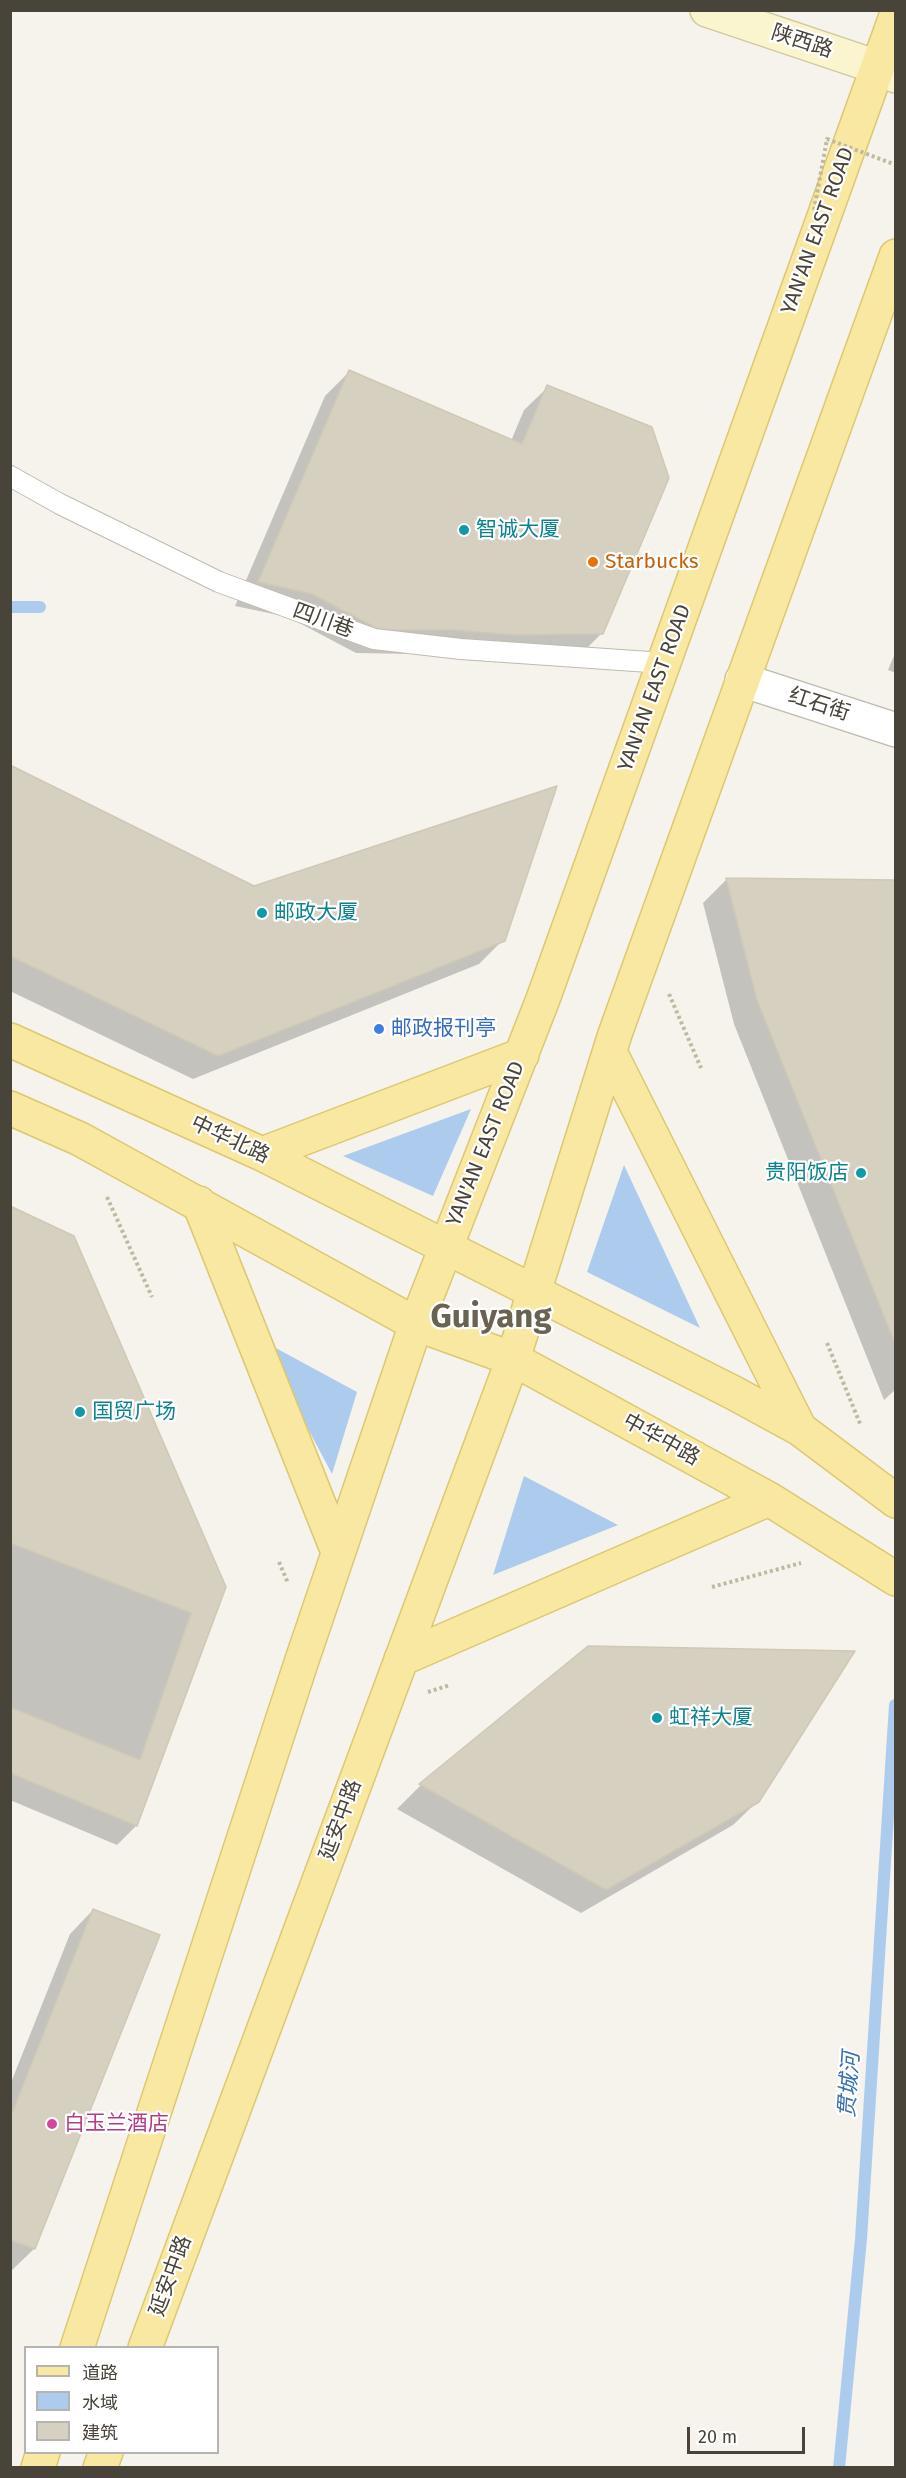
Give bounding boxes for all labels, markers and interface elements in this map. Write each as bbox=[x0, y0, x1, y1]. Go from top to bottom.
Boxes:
street label: 陕西路 bbox=[768, 20, 836, 64]
street label: YAN'AN EAST ROAD bbox=[776, 144, 860, 318]
place label: 智诚大厦 bbox=[476, 517, 560, 543]
marker: 智诚大厦 bbox=[457, 523, 471, 537]
place label: Starbucks bbox=[605, 549, 699, 575]
marker: Starbucks bbox=[586, 555, 600, 569]
street label: 四川巷 bbox=[289, 598, 357, 644]
street label: YAN'AN EAST ROAD bbox=[613, 601, 697, 775]
street label: 红石街 bbox=[785, 683, 853, 727]
place label: 邮政大厦 bbox=[274, 900, 358, 926]
marker: 邮政大厦 bbox=[255, 906, 269, 920]
place label: 邮政报刊亭 bbox=[391, 1016, 496, 1042]
marker: 邮政报刊亭 bbox=[372, 1022, 386, 1036]
street label: YAN'AN EAST ROAD bbox=[441, 1058, 531, 1230]
street label: 中华北路 bbox=[187, 1111, 273, 1169]
place label: 贵阳饭店 bbox=[765, 1160, 849, 1186]
marker: 贵阳饭店 bbox=[854, 1166, 868, 1180]
district label: Guiyang bbox=[430, 1298, 552, 1338]
place label: 国贸广场 bbox=[92, 1399, 176, 1425]
marker: 国贸广场 bbox=[73, 1405, 87, 1419]
street label: 中华中路 bbox=[618, 1409, 704, 1471]
place label: 虹祥大厦 bbox=[669, 1705, 753, 1731]
marker: 虹祥大厦 bbox=[650, 1711, 664, 1725]
street label: 延安中路 bbox=[315, 1776, 367, 1864]
water label: 贯城河 bbox=[835, 2051, 865, 2119]
place label: 白玉兰酒店 bbox=[64, 2111, 169, 2137]
marker: 白玉兰酒店 bbox=[45, 2117, 59, 2131]
street label: 延安中路 bbox=[145, 2232, 197, 2320]
legend bbox=[24, 2346, 219, 2454]
text: 道路 bbox=[82, 2362, 118, 2384]
text: 水域 bbox=[82, 2392, 118, 2414]
scale bar bbox=[690, 2415, 808, 2453]
text: 建筑 bbox=[82, 2422, 118, 2444]
text: 20 m bbox=[698, 2426, 737, 2448]

